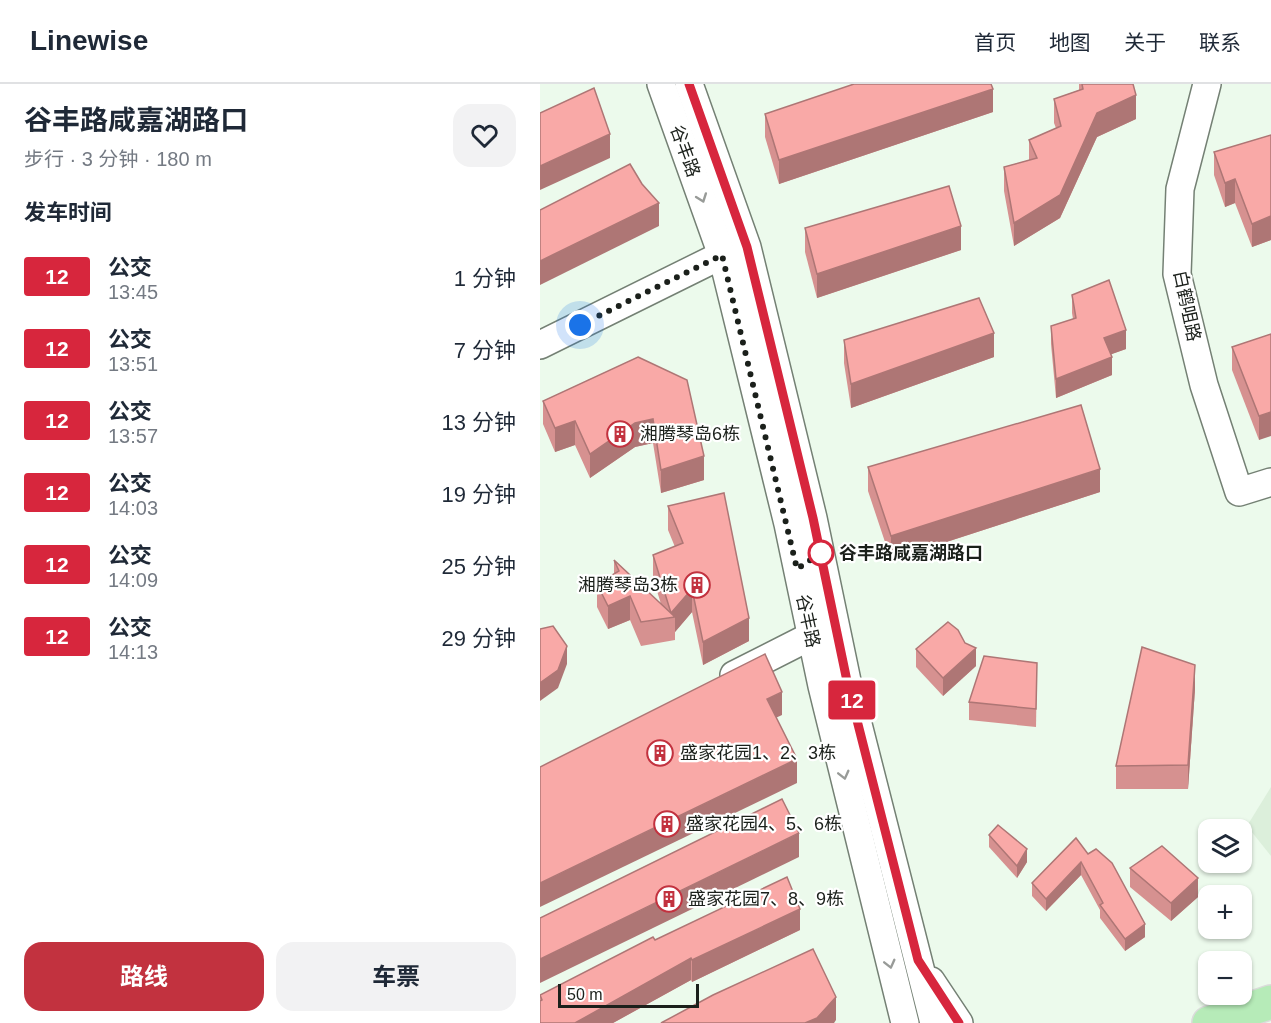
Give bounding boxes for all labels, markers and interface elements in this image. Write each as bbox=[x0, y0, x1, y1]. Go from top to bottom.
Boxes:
text: Linewise bbox=[30, 25, 148, 56]
text: 首页 bbox=[974, 31, 1016, 54]
text: 地图 bbox=[1049, 31, 1091, 54]
text: 关于 bbox=[1124, 31, 1166, 54]
text: 联系 bbox=[1199, 31, 1241, 54]
button: heart bbox=[453, 104, 516, 167]
text: 谷丰路咸嘉湖路口 bbox=[24, 105, 248, 136]
street label: 谷丰路 bbox=[666, 122, 704, 180]
text: 步行 · 3 分钟 · 180 m bbox=[24, 148, 212, 170]
one-way arrow bbox=[695, 192, 707, 203]
text: 发车时间 bbox=[24, 200, 112, 225]
text: 公交 bbox=[108, 255, 152, 280]
text: 12 bbox=[45, 265, 69, 288]
text: 1 分钟 bbox=[454, 266, 516, 291]
street label: 白鹤咀路 bbox=[1170, 269, 1204, 343]
text: 13:45 bbox=[108, 281, 158, 303]
your location bbox=[565, 310, 595, 340]
text: 公交 bbox=[108, 327, 152, 352]
text: 12 bbox=[45, 337, 69, 360]
text: 7 分钟 bbox=[454, 338, 516, 363]
text: 13:51 bbox=[108, 353, 158, 375]
text: 公交 bbox=[108, 399, 152, 424]
text: 12 bbox=[45, 409, 69, 432]
text: 13 分钟 bbox=[441, 410, 516, 435]
building icon: 湘腾琴岛6栋 bbox=[605, 419, 635, 449]
place label: 湘腾琴岛6栋 bbox=[640, 424, 740, 444]
text: 13:57 bbox=[108, 425, 158, 447]
text: 公交 bbox=[108, 471, 152, 496]
text: 12 bbox=[45, 481, 69, 504]
text: 19 分钟 bbox=[441, 482, 516, 507]
text: 14:03 bbox=[108, 497, 158, 519]
marker: 谷丰路咸嘉湖路口 bbox=[808, 540, 834, 566]
text: 公交 bbox=[108, 543, 152, 568]
place label: 谷丰路咸嘉湖路口 bbox=[839, 543, 983, 563]
text: 12 bbox=[45, 553, 69, 576]
text: 25 分钟 bbox=[441, 554, 516, 579]
text: 14:09 bbox=[108, 569, 158, 591]
building icon: 湘腾琴岛3栋 bbox=[682, 570, 712, 600]
place label: 湘腾琴岛3栋 bbox=[578, 575, 678, 595]
street label: 谷丰路 bbox=[793, 593, 823, 649]
text: 公交 bbox=[108, 615, 152, 640]
text: 12 bbox=[45, 625, 69, 648]
text: 29 分钟 bbox=[441, 626, 516, 651]
text: 14:13 bbox=[108, 641, 158, 663]
line badge: 12 bbox=[825, 680, 879, 720]
text: 12 bbox=[840, 689, 864, 712]
building icon: 盛家花园1、2、3栋 bbox=[645, 738, 675, 768]
place label: 盛家花园1、2、3栋 bbox=[680, 743, 836, 763]
one-way arrow bbox=[836, 770, 849, 780]
building icon: 盛家花园4、5、6栋 bbox=[652, 809, 682, 839]
place label: 盛家花园4、5、6栋 bbox=[686, 814, 842, 834]
map controls bbox=[1198, 819, 1252, 1005]
button: layers bbox=[1198, 819, 1252, 873]
building icon: 盛家花园7、8、9栋 bbox=[654, 884, 684, 914]
button: + bbox=[1198, 885, 1252, 939]
place label: 盛家花园7、8、9栋 bbox=[688, 889, 844, 909]
button: 路线 bbox=[24, 942, 264, 1011]
button: 车票 bbox=[276, 942, 516, 1011]
button: − bbox=[1198, 951, 1252, 1005]
one-way arrow bbox=[883, 959, 896, 969]
scale bar bbox=[558, 981, 699, 1008]
text: 50 m bbox=[567, 986, 603, 1003]

